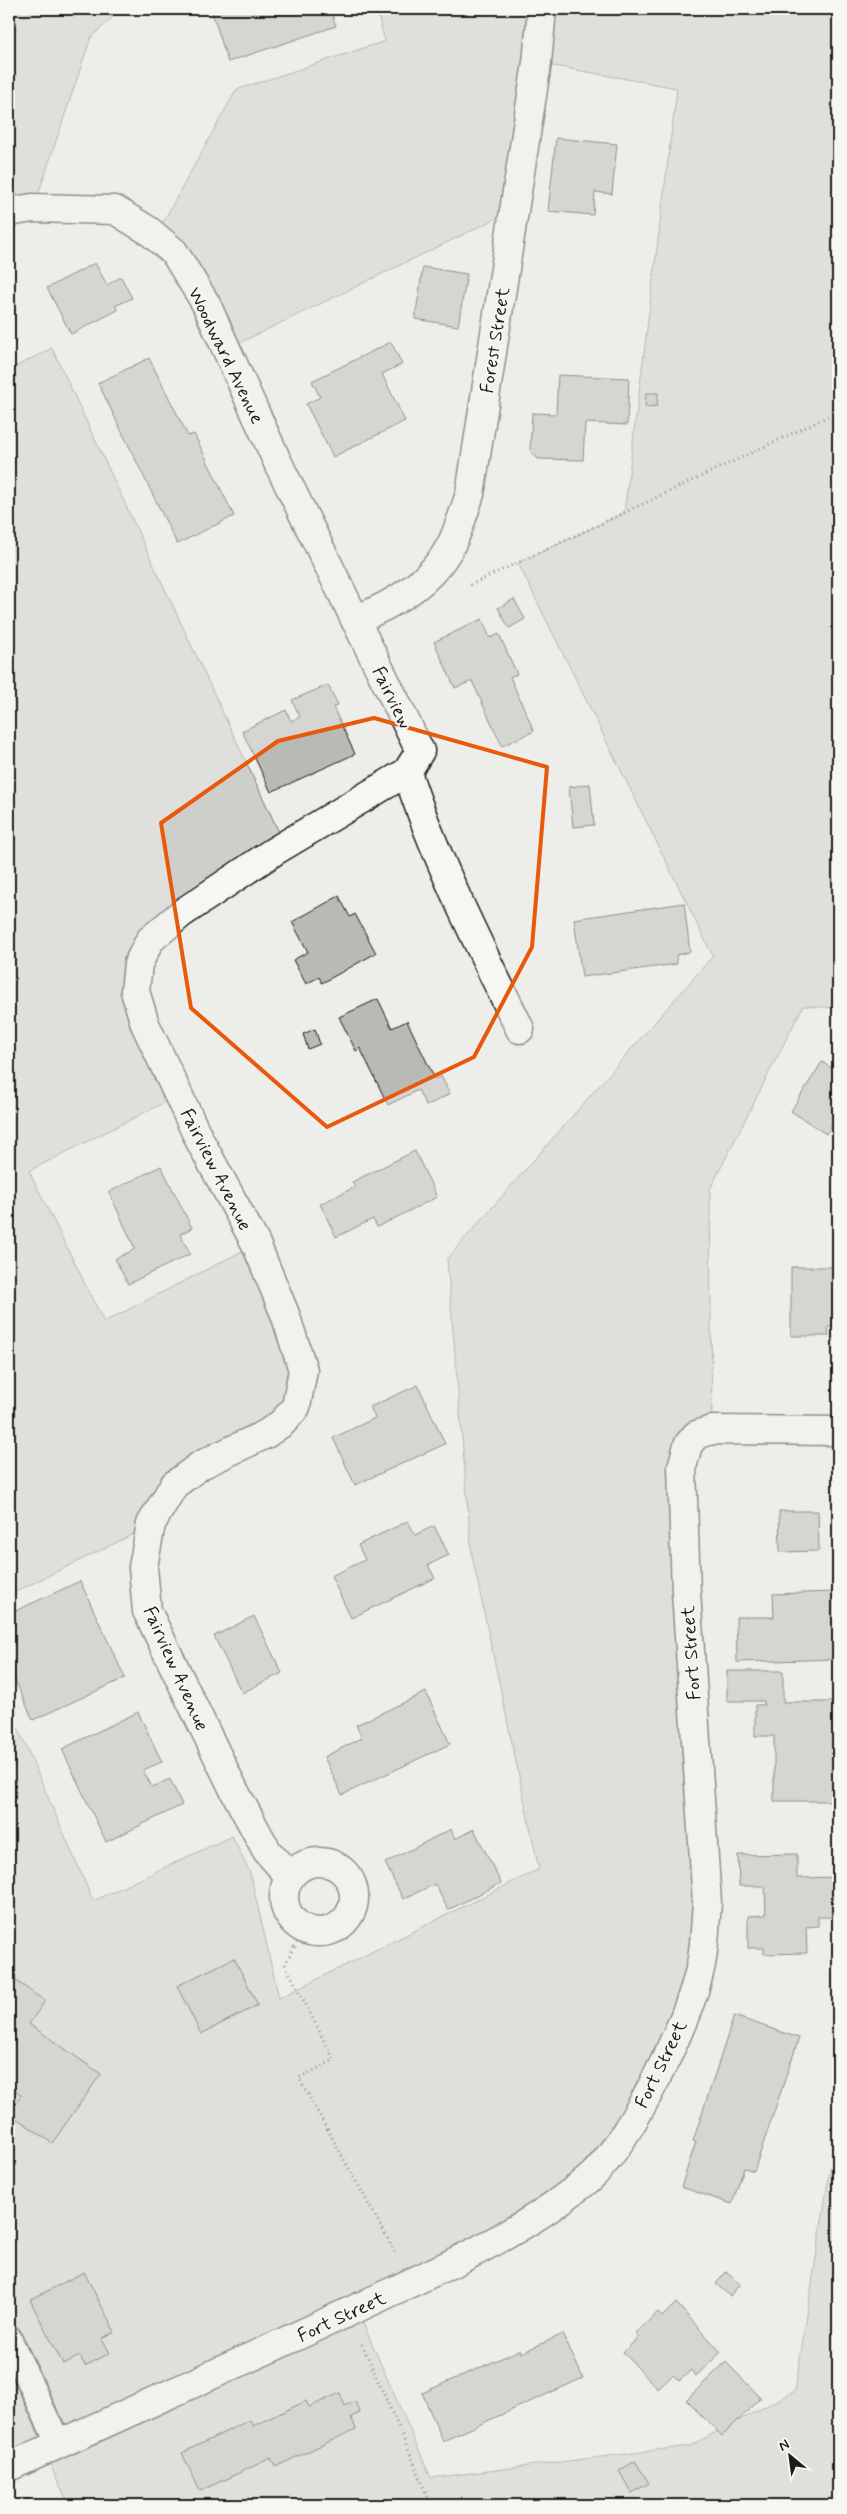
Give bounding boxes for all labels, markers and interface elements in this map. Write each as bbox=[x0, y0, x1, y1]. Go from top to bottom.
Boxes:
street label: Woodward Avenue bbox=[182, 283, 270, 428]
street label: Forest Street bbox=[475, 285, 516, 395]
street label: Fairview bbox=[366, 662, 417, 733]
street label: Fairview Avenue bbox=[174, 1104, 257, 1235]
street label: Fairview Avenue bbox=[137, 1602, 214, 1735]
street label: Fort Street bbox=[676, 1605, 707, 1701]
street label: Fort Street bbox=[629, 2017, 693, 2113]
street label: Fort Street bbox=[293, 2286, 390, 2349]
north arrow bbox=[764, 2432, 814, 2482]
text: N bbox=[776, 2435, 793, 2456]

